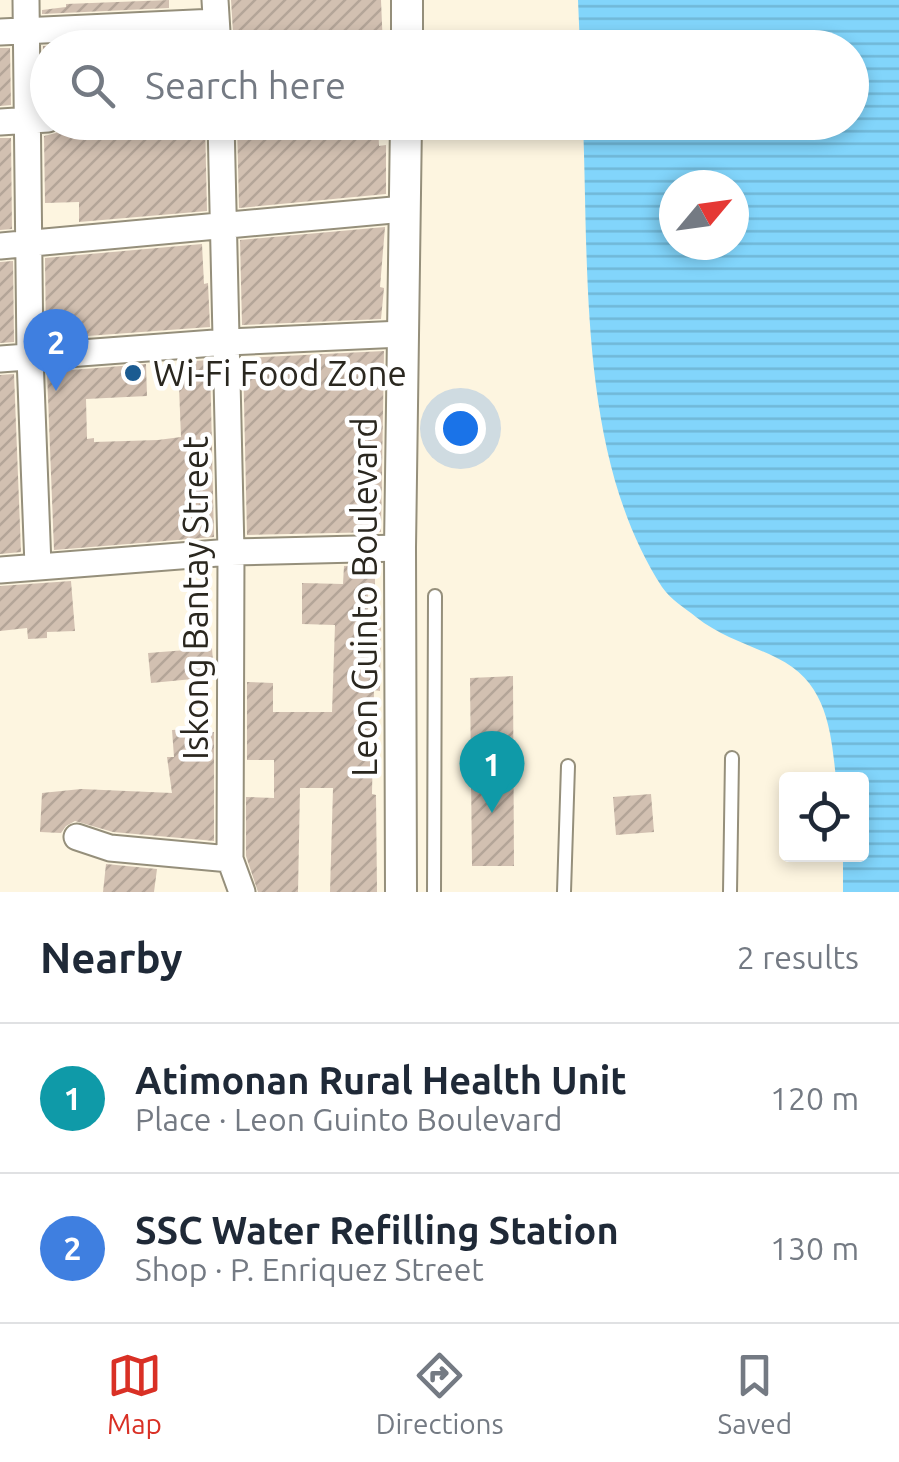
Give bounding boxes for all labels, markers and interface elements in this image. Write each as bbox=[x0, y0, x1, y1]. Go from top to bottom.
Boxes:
search box bbox=[30, 30, 869, 140]
icon: search bbox=[65, 58, 120, 113]
text: Search here bbox=[145, 64, 346, 106]
north arrow bbox=[659, 170, 749, 260]
pin: 2 bbox=[23, 308, 88, 391]
place label: Wi-Fi Food Zone bbox=[153, 353, 407, 393]
marker: Wi-Fi Food Zone bbox=[122, 362, 144, 384]
your location bbox=[435, 403, 486, 454]
street label: Leon Guinto Boulevard bbox=[344, 417, 384, 777]
street label: Iskong Bantay Street bbox=[175, 436, 215, 760]
pin: 1 bbox=[460, 730, 524, 813]
map controls bbox=[779, 772, 869, 862]
button: locate bbox=[779, 772, 869, 862]
text: Nearby bbox=[40, 934, 183, 981]
text: 2 results bbox=[737, 939, 859, 975]
text: Atimonan Rural Health Unit bbox=[135, 1059, 627, 1101]
text: 1 bbox=[63, 1080, 82, 1116]
text: 120 m bbox=[770, 1080, 859, 1116]
text: Place · Leon Guinto Boulevard bbox=[135, 1101, 563, 1137]
text: SSC Water Refilling Station bbox=[135, 1209, 619, 1251]
text: 2 bbox=[63, 1230, 82, 1266]
text: 130 m bbox=[770, 1230, 859, 1266]
text: Shop · P. Enriquez Street bbox=[135, 1251, 484, 1287]
tab: Map bbox=[107, 1348, 162, 1439]
tab: Directions bbox=[376, 1348, 504, 1439]
tab: Saved bbox=[718, 1348, 792, 1439]

